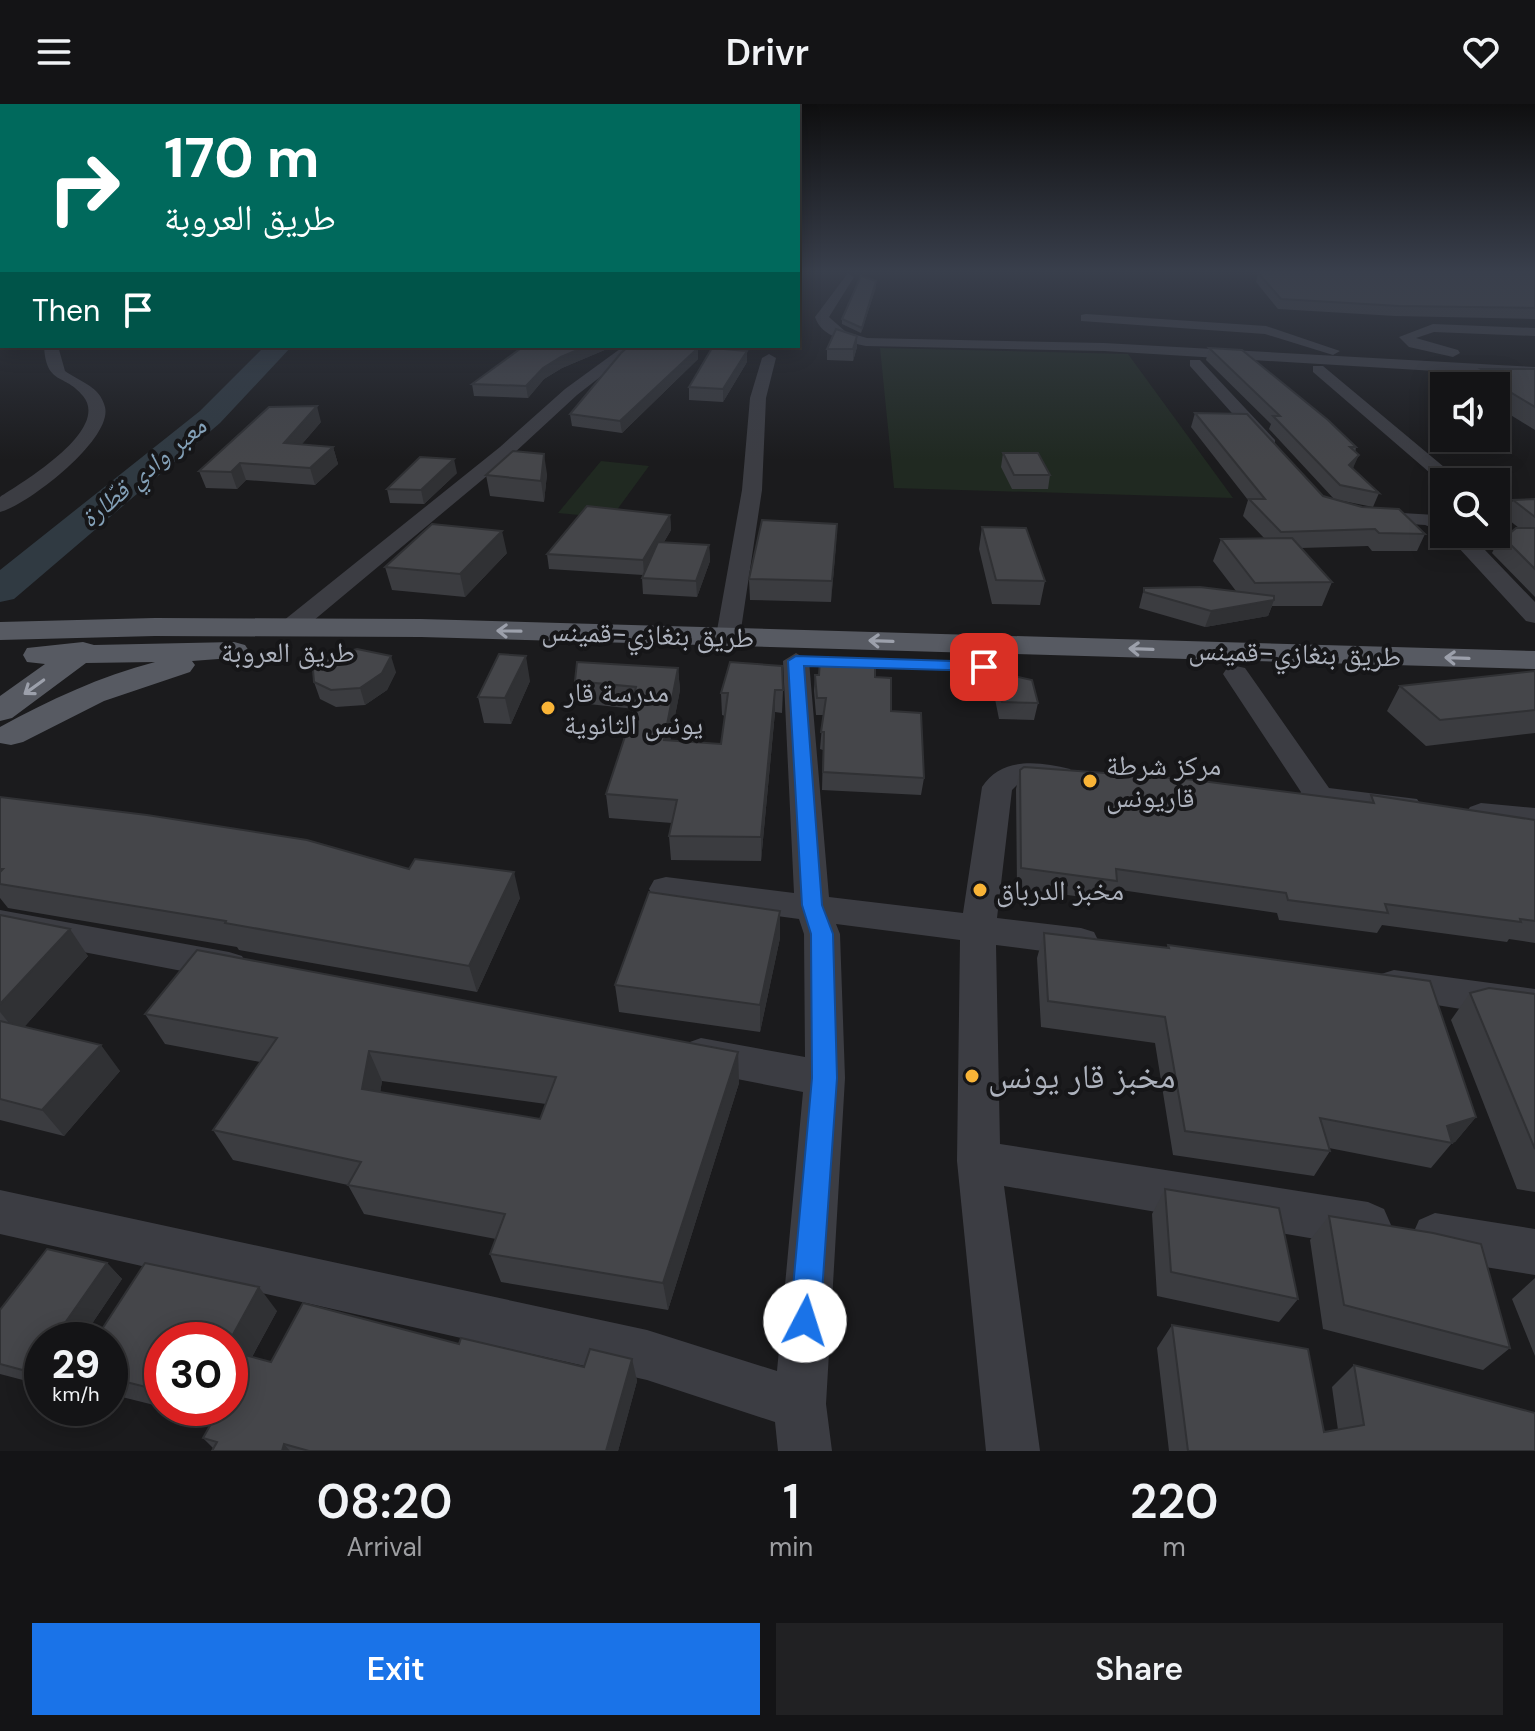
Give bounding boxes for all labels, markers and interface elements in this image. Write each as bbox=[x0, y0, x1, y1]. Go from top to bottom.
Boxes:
text: Drivr bbox=[726, 29, 809, 76]
icon: menu bbox=[32, 30, 76, 74]
icon: heart bbox=[1459, 30, 1503, 74]
text: 170 m bbox=[164, 121, 319, 194]
icon: right bbox=[32, 136, 136, 240]
text: طريق العروبة bbox=[164, 194, 336, 241]
icon: arrive bbox=[116, 288, 160, 332]
text: Then bbox=[32, 291, 100, 330]
map controls bbox=[1430, 372, 1510, 548]
button: sound bbox=[1430, 372, 1510, 452]
water label: معبر وادي قطّارة bbox=[73, 409, 216, 538]
button: search bbox=[1430, 468, 1510, 548]
street label: طريق بنغازي-قمينس bbox=[541, 612, 755, 661]
one-way arrow bbox=[496, 623, 523, 638]
street label: طريق بنغازي-قمينس bbox=[1188, 631, 1402, 680]
one-way arrow bbox=[868, 633, 895, 648]
pin bbox=[950, 633, 1018, 701]
street label: طريق العروبة bbox=[221, 634, 355, 671]
one-way arrow bbox=[1128, 641, 1155, 656]
icon: arrive bbox=[962, 645, 1006, 689]
one-way arrow bbox=[1444, 651, 1471, 666]
place label: مدرسة قار يونس الثانوية bbox=[563, 674, 703, 743]
one-way arrow bbox=[24, 678, 45, 695]
marker: مدرسة قار يونس الثانوية bbox=[539, 699, 557, 717]
place label: مركز شرطة قاريونس bbox=[1106, 747, 1221, 816]
marker: مركز شرطة قاريونس bbox=[1081, 772, 1099, 790]
place label: مخبز الدرباق bbox=[996, 872, 1124, 909]
marker: مخبز الدرباق bbox=[971, 881, 989, 899]
place label: مخبز قار يونس bbox=[988, 1054, 1175, 1099]
marker: مخبز قار يونس bbox=[963, 1067, 981, 1085]
position arrow bbox=[763, 1279, 847, 1363]
speed limit sign: 30 bbox=[144, 1322, 248, 1426]
text: 29 bbox=[52, 1338, 100, 1390]
text: km/h bbox=[52, 1381, 100, 1407]
text: 08:20 bbox=[317, 1470, 452, 1533]
text: 1 bbox=[783, 1470, 800, 1533]
text: 220 bbox=[1130, 1470, 1218, 1533]
text: Arrival bbox=[347, 1530, 422, 1564]
text: min bbox=[769, 1530, 813, 1564]
text: m bbox=[1163, 1530, 1186, 1564]
button: Exit bbox=[32, 1623, 760, 1715]
button: Share bbox=[776, 1623, 1503, 1715]

